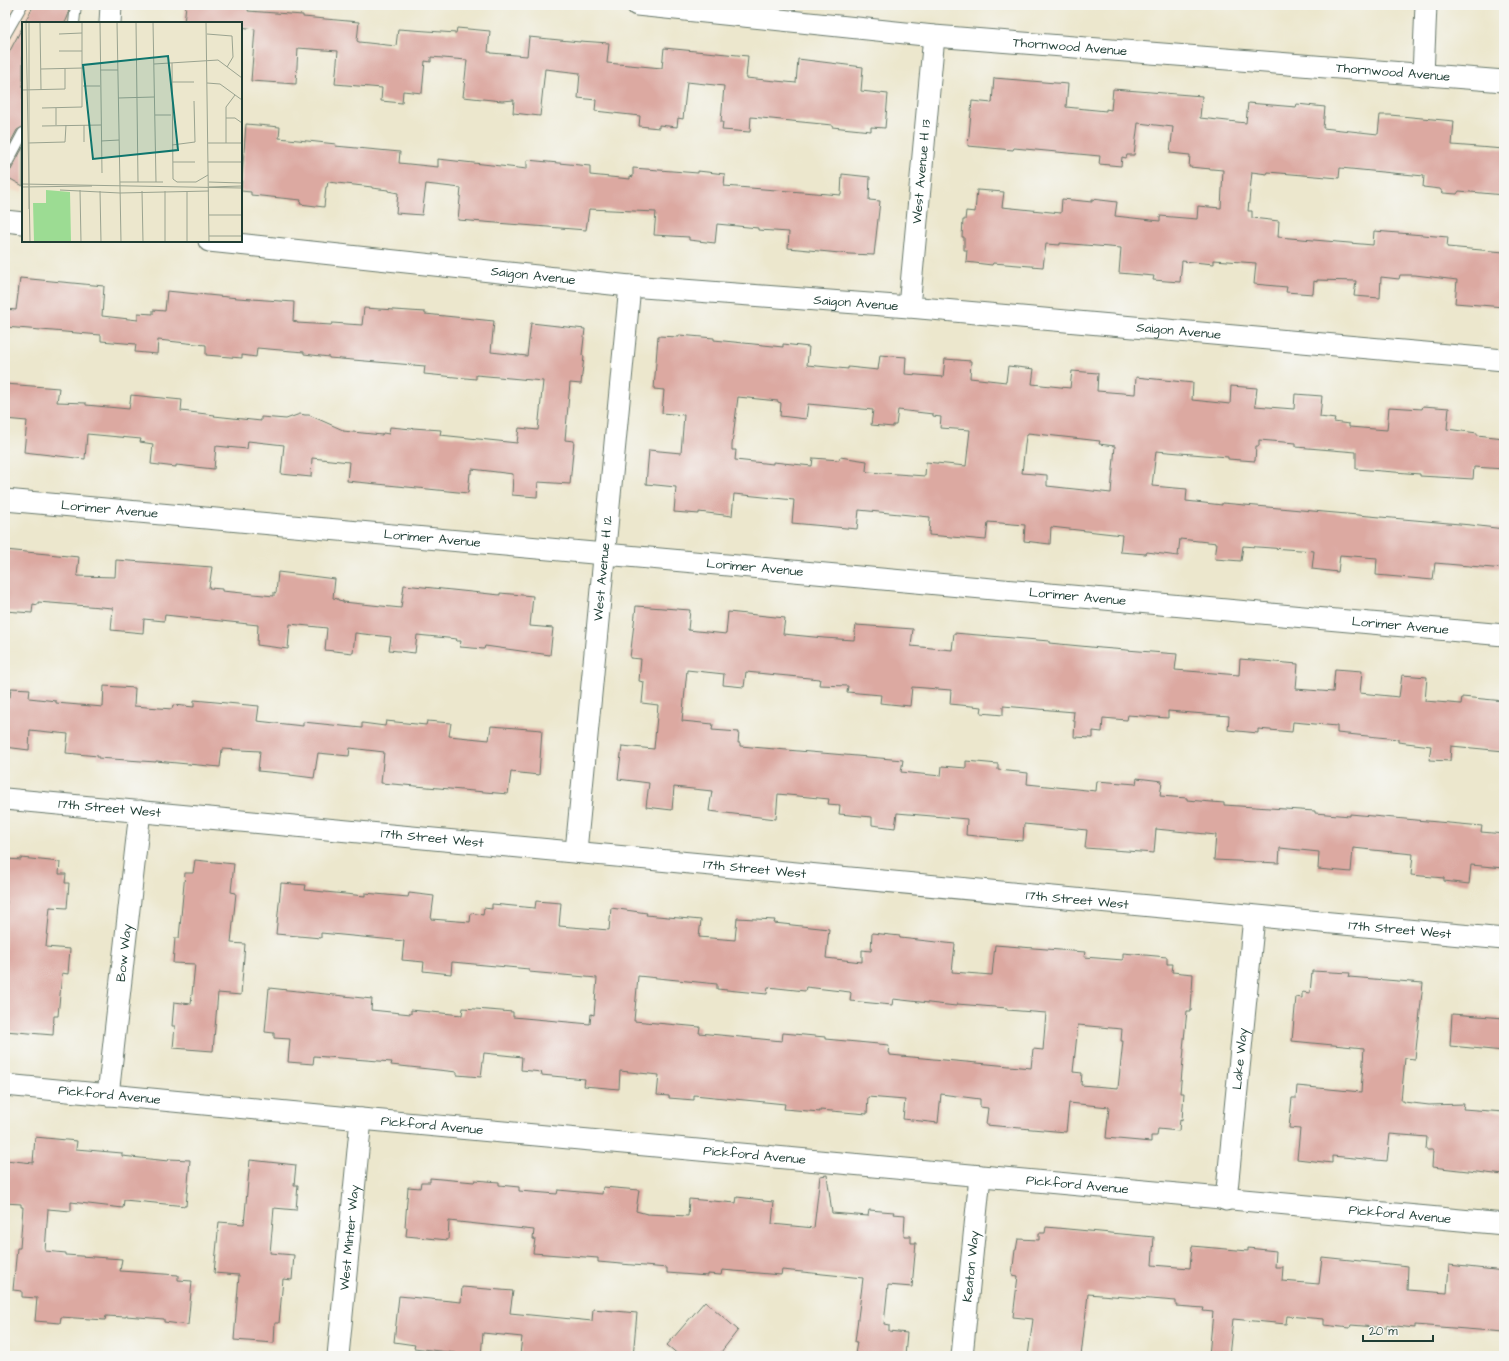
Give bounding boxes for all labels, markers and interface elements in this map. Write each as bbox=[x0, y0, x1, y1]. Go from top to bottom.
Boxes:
inset map bbox=[22, 22, 242, 242]
street label: Thornwood Avenue bbox=[1012, 33, 1128, 60]
street label: Thornwood Avenue bbox=[1335, 59, 1451, 86]
street label: West Avenue H 13 bbox=[908, 118, 935, 225]
street label: Saigon Avenue bbox=[490, 262, 576, 289]
street label: Saigon Avenue bbox=[813, 291, 899, 315]
street label: Saigon Avenue bbox=[1136, 318, 1222, 344]
street label: Lorimer Avenue bbox=[60, 496, 159, 523]
street label: West Avenue H 12 bbox=[589, 514, 617, 622]
street label: Lorimer Avenue bbox=[383, 525, 482, 552]
street label: Lorimer Avenue bbox=[706, 554, 804, 581]
street label: Lorimer Avenue bbox=[1028, 583, 1127, 610]
street label: Lorimer Avenue bbox=[1351, 612, 1450, 639]
street label: 17th Street West bbox=[57, 795, 162, 822]
street label: 17th Street West bbox=[380, 824, 485, 852]
street label: 17th Street West bbox=[703, 855, 808, 883]
street label: 17th Street West bbox=[1025, 886, 1130, 914]
street label: 17th Street West bbox=[1348, 916, 1453, 943]
street label: Bow Way bbox=[112, 923, 137, 983]
street label: Lake Way bbox=[1228, 1027, 1253, 1090]
street label: Pickford Avenue bbox=[57, 1081, 162, 1109]
street label: Pickford Avenue bbox=[380, 1112, 484, 1139]
street label: Pickford Avenue bbox=[703, 1142, 807, 1169]
street label: Pickford Avenue bbox=[1025, 1171, 1129, 1198]
street label: West Minter Way bbox=[335, 1184, 365, 1291]
street label: Pickford Avenue bbox=[1348, 1201, 1452, 1228]
street label: Keaton Way bbox=[958, 1230, 984, 1303]
scale bar bbox=[1363, 1317, 1433, 1343]
text: 20 m bbox=[1369, 1323, 1398, 1340]

